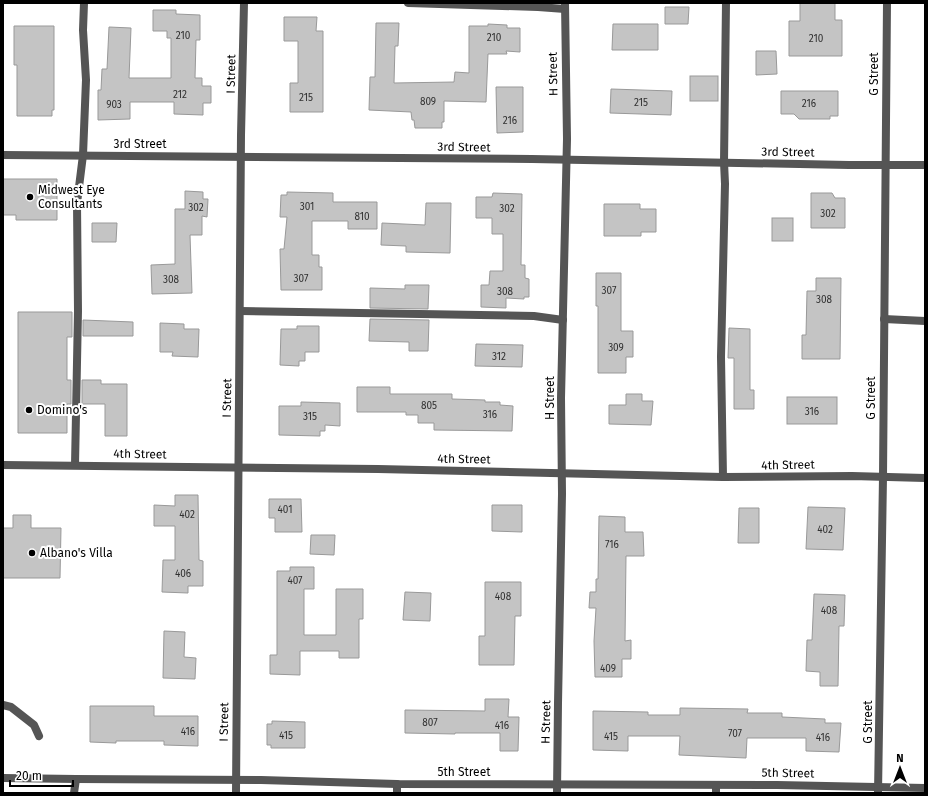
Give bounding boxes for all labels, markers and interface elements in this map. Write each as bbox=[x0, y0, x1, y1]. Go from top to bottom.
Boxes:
house number: 210 bbox=[176, 30, 191, 42]
house number: 210 bbox=[487, 32, 502, 44]
house number: 210 bbox=[809, 33, 824, 45]
street label: H Street bbox=[546, 51, 560, 96]
street label: G Street bbox=[867, 52, 881, 96]
street label: I Street bbox=[224, 54, 238, 94]
house number: 212 bbox=[173, 89, 187, 101]
house number: 215 bbox=[299, 92, 313, 104]
house number: 809 bbox=[420, 96, 436, 108]
house number: 215 bbox=[634, 97, 648, 109]
house number: 216 bbox=[802, 98, 816, 110]
house number: 903 bbox=[106, 99, 122, 111]
house number: 216 bbox=[503, 115, 517, 127]
street label: 3rd Street bbox=[113, 137, 167, 151]
street label: 3rd Street bbox=[437, 140, 491, 154]
street label: 3rd Street bbox=[761, 145, 815, 159]
place label: Midwest Eye Consultants bbox=[38, 183, 105, 211]
marker: Midwest Eye Consultants bbox=[25, 192, 35, 202]
house number: 301 bbox=[300, 201, 314, 213]
house number: 302 bbox=[188, 202, 204, 214]
house number: 302 bbox=[499, 203, 515, 215]
house number: 302 bbox=[820, 208, 836, 220]
house number: 810 bbox=[354, 211, 370, 223]
house number: 307 bbox=[294, 273, 309, 285]
house number: 308 bbox=[163, 274, 180, 286]
house number: 307 bbox=[602, 285, 617, 297]
house number: 308 bbox=[497, 286, 514, 298]
house number: 308 bbox=[816, 294, 833, 306]
house number: 309 bbox=[608, 342, 624, 354]
house number: 312 bbox=[492, 351, 506, 363]
street label: H Street bbox=[543, 375, 557, 420]
street label: G Street bbox=[864, 376, 878, 420]
street label: I Street bbox=[220, 378, 234, 418]
house number: 805 bbox=[421, 400, 437, 412]
place label: Domino's bbox=[37, 403, 88, 417]
marker: Domino's bbox=[24, 405, 34, 415]
house number: 316 bbox=[805, 406, 819, 418]
house number: 316 bbox=[483, 409, 497, 421]
house number: 315 bbox=[303, 411, 317, 423]
street label: 4th Street bbox=[113, 447, 168, 461]
street label: 4th Street bbox=[437, 452, 492, 466]
street label: 4th Street bbox=[761, 458, 816, 472]
house number: 401 bbox=[278, 504, 292, 516]
house number: 402 bbox=[179, 509, 195, 521]
house number: 402 bbox=[817, 524, 833, 536]
house number: 716 bbox=[605, 539, 619, 551]
place label: Albano's Villa bbox=[40, 546, 113, 560]
marker: Albano's Villa bbox=[27, 548, 37, 558]
house number: 406 bbox=[175, 568, 191, 580]
house number: 407 bbox=[287, 575, 303, 587]
house number: 408 bbox=[495, 591, 512, 603]
house number: 408 bbox=[821, 605, 838, 617]
house number: 409 bbox=[600, 663, 616, 675]
street label: H Street bbox=[539, 699, 553, 744]
street label: G Street bbox=[861, 700, 875, 744]
street label: I Street bbox=[217, 702, 231, 742]
house number: 807 bbox=[422, 717, 438, 729]
house number: 416 bbox=[495, 720, 509, 732]
house number: 416 bbox=[181, 726, 195, 738]
house number: 707 bbox=[728, 728, 743, 740]
house number: 415 bbox=[279, 730, 293, 742]
house number: 415 bbox=[604, 731, 618, 743]
house number: 416 bbox=[816, 732, 830, 744]
north arrow bbox=[880, 748, 920, 788]
text: N bbox=[896, 752, 904, 765]
scale bar bbox=[10, 762, 73, 788]
street label: 5th Street bbox=[437, 765, 491, 779]
street label: 5th Street bbox=[761, 766, 815, 780]
text: 20 m bbox=[16, 769, 42, 783]

